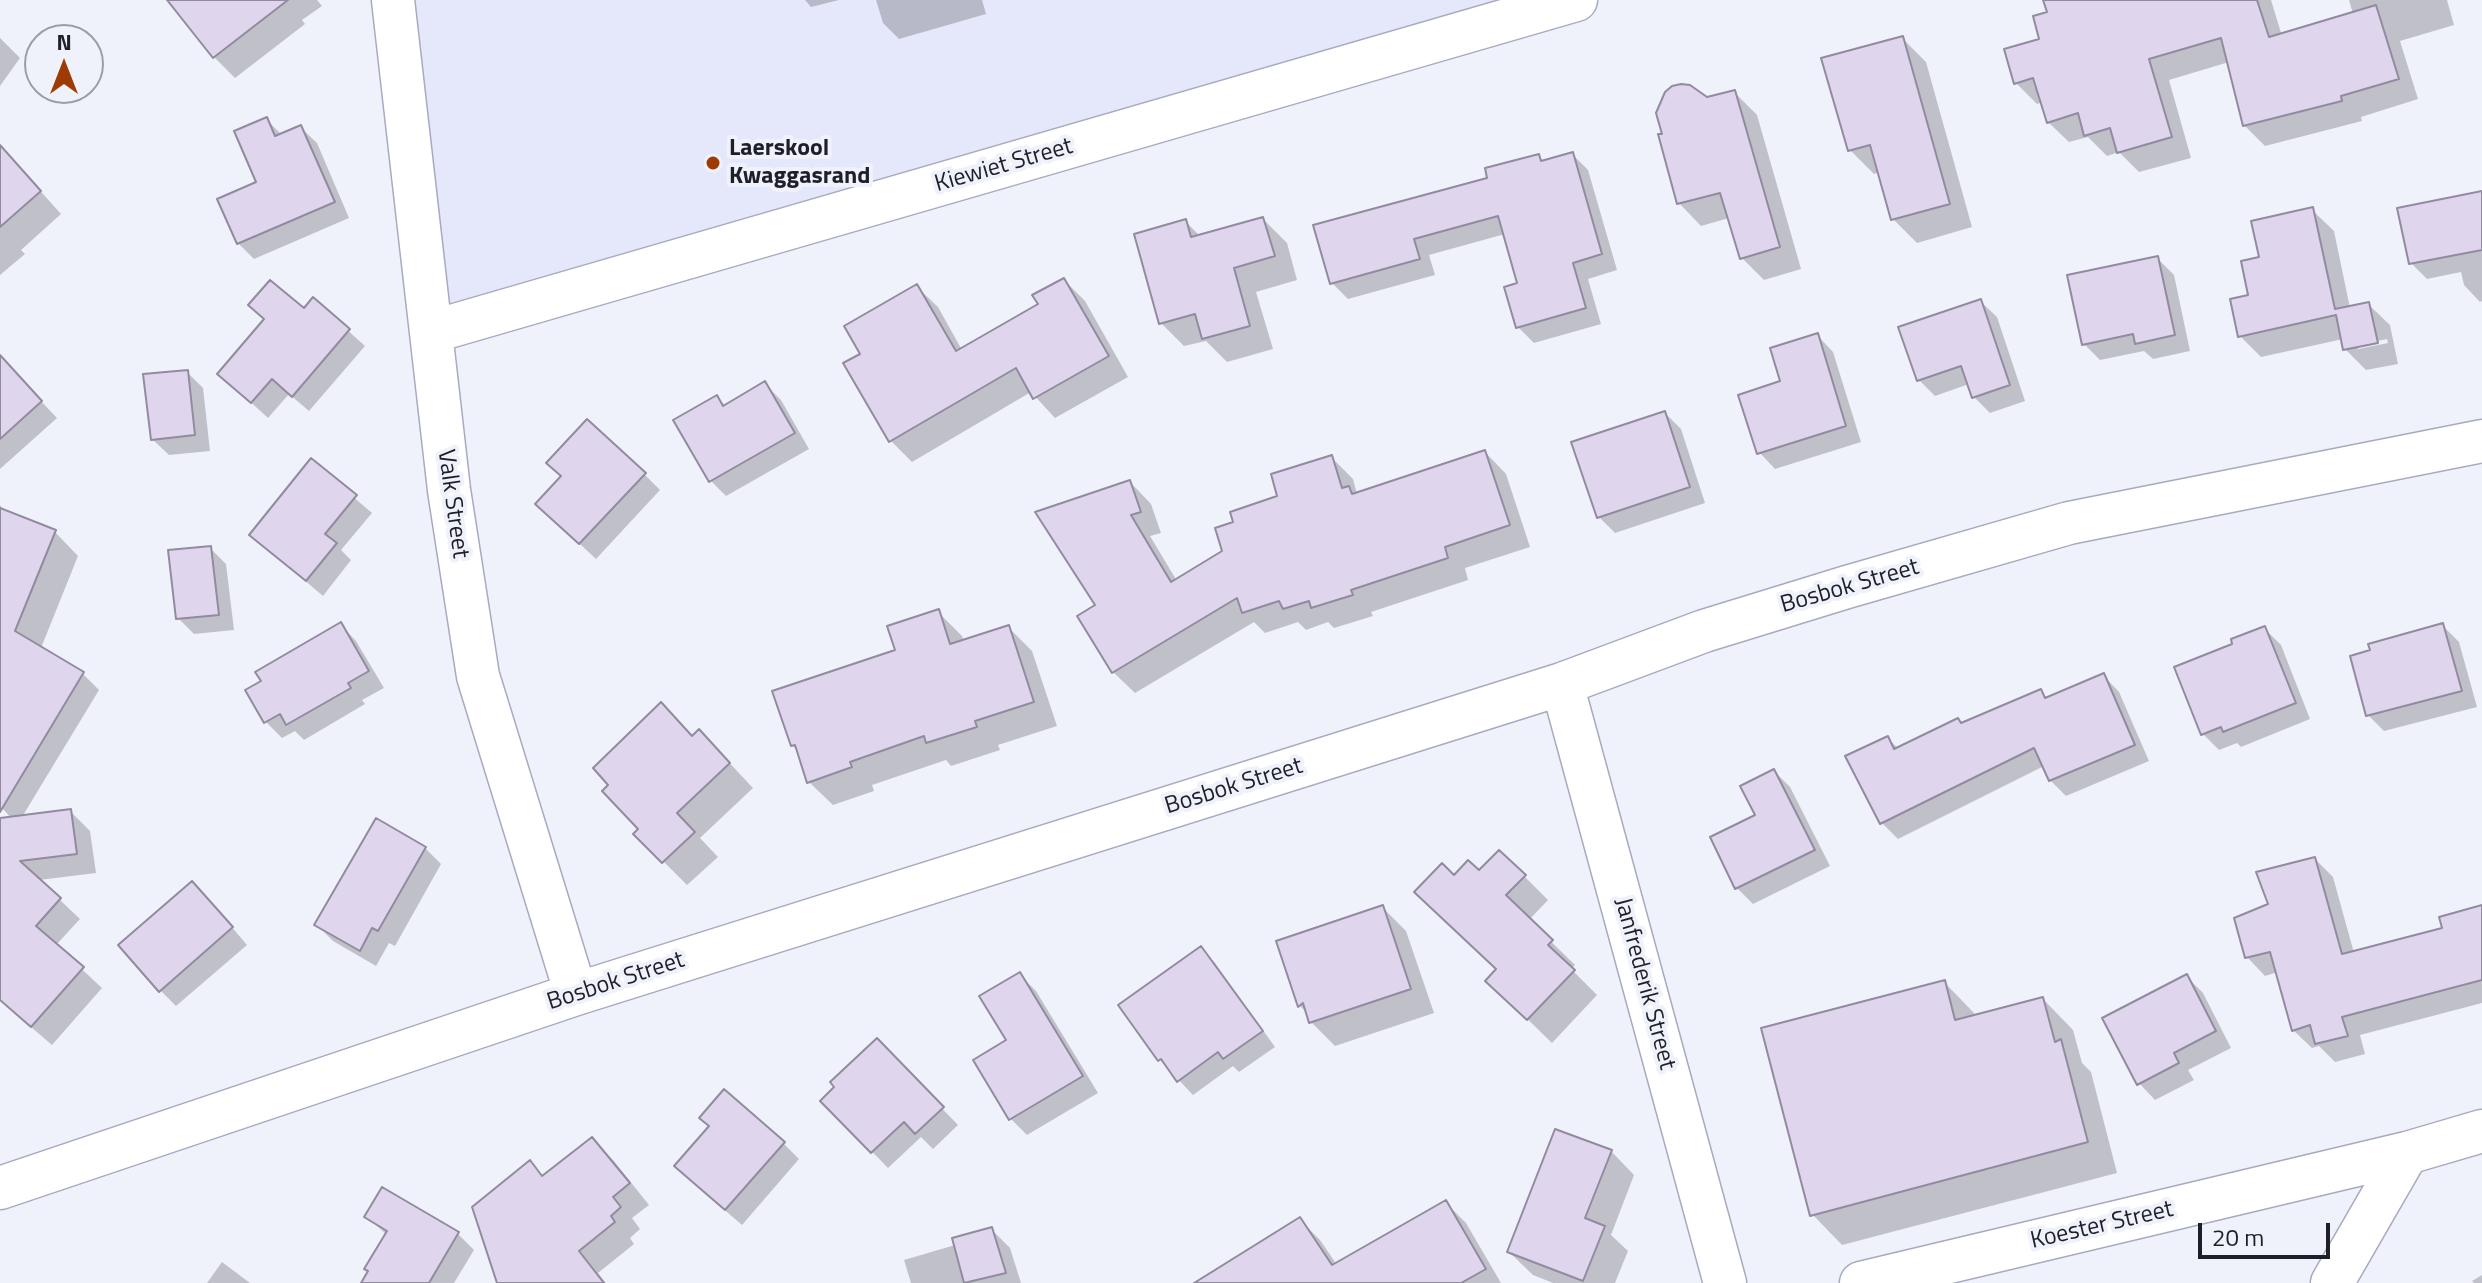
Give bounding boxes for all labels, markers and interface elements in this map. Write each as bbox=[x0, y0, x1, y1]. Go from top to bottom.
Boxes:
north arrow bbox=[24, 24, 104, 104]
text: N bbox=[56, 25, 72, 59]
street label: Kiewiet Street bbox=[932, 133, 1076, 199]
place label: Laerskool Kwaggasrand bbox=[729, 135, 870, 191]
marker: Laerskool Kwaggasrand bbox=[704, 154, 722, 172]
street label: Valk Street bbox=[430, 448, 474, 560]
street label: Bosbok Street bbox=[1778, 554, 1922, 620]
street label: Bosbok Street bbox=[1162, 752, 1306, 822]
street label: Janfrederik Street bbox=[1607, 895, 1681, 1073]
street label: Bosbok Street bbox=[544, 946, 688, 1018]
street label: Koester Street bbox=[2028, 1196, 2176, 1256]
scale bar bbox=[2202, 1207, 2334, 1257]
text: 20 m bbox=[2212, 1219, 2264, 1255]

